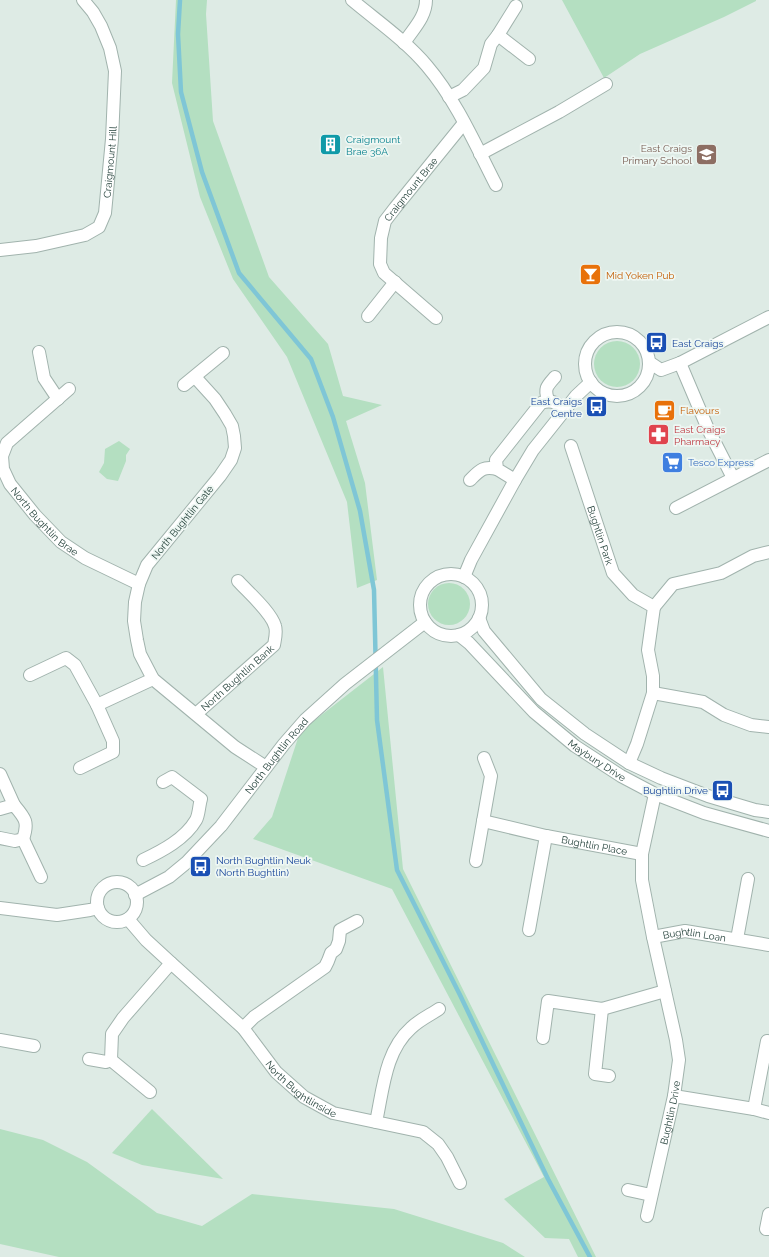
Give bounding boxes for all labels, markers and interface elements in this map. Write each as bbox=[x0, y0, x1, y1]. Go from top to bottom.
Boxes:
street label: Craigmount Hill bbox=[101, 126, 119, 198]
building icon: Craigmount Brae 36A bbox=[318, 132, 344, 158]
place label: Craigmount Brae 36A bbox=[346, 134, 401, 157]
school or university icon: East Craigs Primary School bbox=[694, 141, 720, 167]
place label: East Craigs Primary School bbox=[622, 143, 692, 166]
street label: Craigmount Brae bbox=[382, 155, 440, 223]
bar icon: Mid Yoken Pub bbox=[578, 262, 604, 288]
place label: Mid Yoken Pub bbox=[606, 270, 675, 281]
bus stop icon: East Craigs bbox=[643, 330, 669, 356]
place label: East Craigs bbox=[672, 338, 723, 349]
bus stop icon: East Craigs Centre bbox=[584, 394, 610, 420]
place label: East Craigs Centre bbox=[531, 396, 582, 419]
cafe icon: Flavours bbox=[652, 397, 678, 423]
place label: Flavours bbox=[680, 405, 719, 416]
pharmacy icon: East Craigs Pharmacy bbox=[645, 422, 671, 448]
place label: East Craigs Pharmacy bbox=[674, 424, 725, 447]
supermarket icon: Tesco Express bbox=[659, 449, 685, 475]
place label: Tesco Express bbox=[688, 457, 754, 468]
street label: North Bughtlin Gate bbox=[149, 483, 216, 561]
street label: North Bughtlin Brae bbox=[9, 485, 80, 558]
street label: Bughtlin Park bbox=[585, 504, 615, 567]
street label: North Bughtlin Bank bbox=[199, 642, 277, 713]
street label: North Bughtlin Road bbox=[243, 716, 310, 796]
street label: Maybury Drive bbox=[566, 738, 627, 783]
bus stop icon: Bughtlin Drive bbox=[710, 777, 736, 803]
place label: Bughtlin Drive bbox=[643, 785, 708, 796]
street label: Bughtlin Place bbox=[560, 834, 628, 857]
bus stop icon: North Bughtlin Neuk (North Bughtlin) bbox=[188, 853, 214, 879]
place label: North Bughtlin Neuk (North Bughtlin) bbox=[216, 855, 311, 878]
street label: Bughtlin Loan bbox=[662, 926, 727, 944]
street label: North Bughtlinside bbox=[263, 1059, 337, 1120]
street label: Bughtlin Drive bbox=[658, 1080, 682, 1146]

